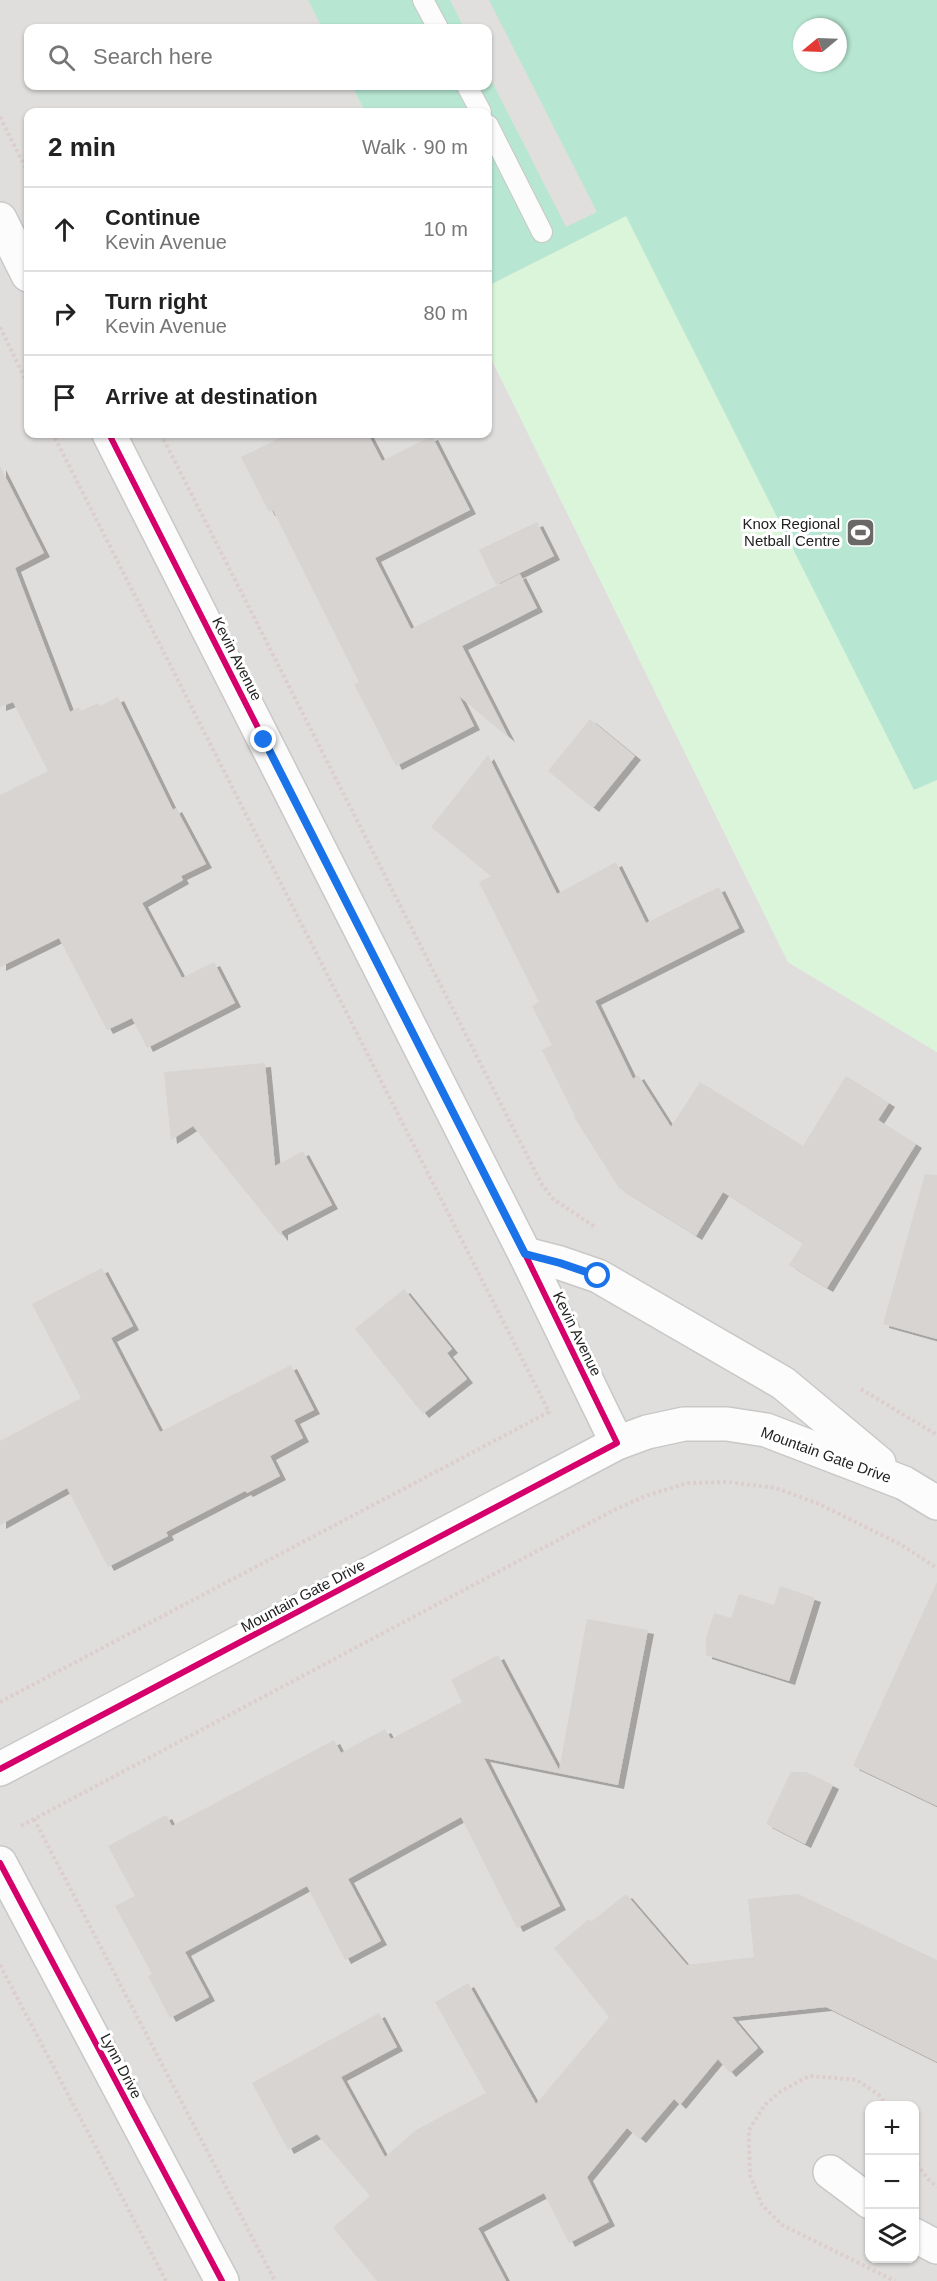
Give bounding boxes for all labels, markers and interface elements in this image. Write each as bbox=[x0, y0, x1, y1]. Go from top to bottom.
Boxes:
north arrow bbox=[793, 18, 847, 72]
search box bbox=[24, 24, 492, 90]
icon: search bbox=[45, 41, 78, 74]
text: Search here bbox=[93, 44, 213, 69]
text: 2 min bbox=[48, 132, 116, 162]
text: Walk · 90 m bbox=[362, 136, 468, 158]
text: Continue bbox=[105, 205, 200, 230]
icon: ahead bbox=[48, 213, 81, 246]
text: 10 m bbox=[424, 218, 468, 240]
text: Kevin Avenue bbox=[105, 231, 227, 253]
text: Turn right bbox=[105, 289, 207, 314]
icon: right bbox=[48, 297, 81, 330]
text: 80 m bbox=[424, 302, 468, 324]
text: Kevin Avenue bbox=[105, 315, 227, 337]
icon: arrive bbox=[48, 381, 81, 414]
text: Arrive at destination bbox=[105, 384, 318, 409]
place label: Knox Regional Netball Centre bbox=[742, 515, 840, 549]
sports icon: Knox Regional Netball Centre bbox=[845, 517, 877, 549]
street label: Kevin Avenue bbox=[209, 614, 266, 703]
route end bbox=[250, 726, 276, 752]
route start bbox=[584, 1262, 610, 1288]
street label: Kevin Avenue bbox=[550, 1289, 605, 1379]
street label: Mountain Gate Drive bbox=[759, 1423, 894, 1486]
street label: Mountain Gate Drive bbox=[238, 1556, 367, 1635]
street label: Lynn Drive bbox=[97, 2030, 146, 2101]
map controls bbox=[865, 2101, 919, 2263]
button: + bbox=[865, 2101, 919, 2155]
button: − bbox=[865, 2155, 919, 2209]
button: layers bbox=[865, 2209, 919, 2263]

